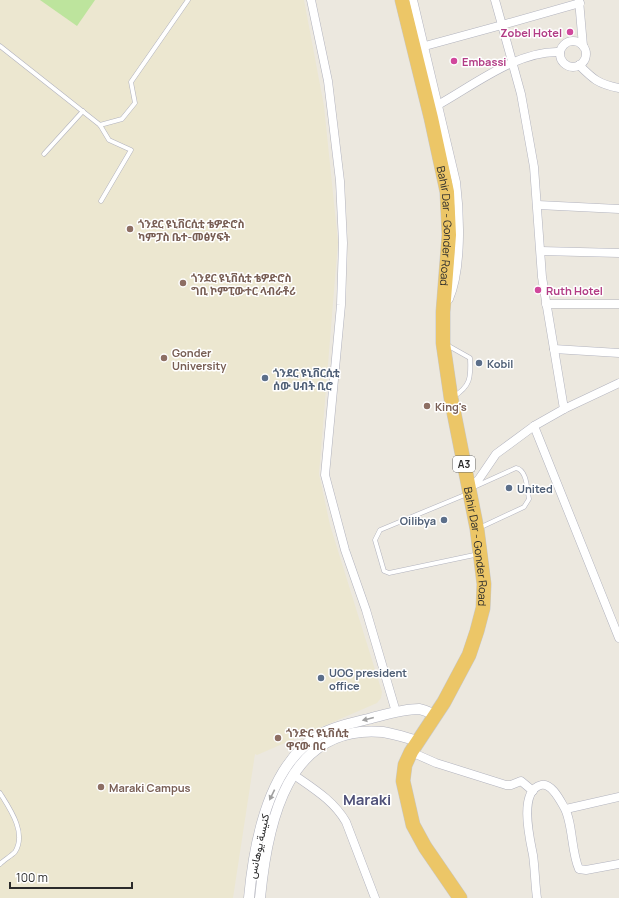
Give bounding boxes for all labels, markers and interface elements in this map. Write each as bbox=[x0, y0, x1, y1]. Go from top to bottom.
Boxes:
place label: Zobel Hotel bbox=[500, 25, 562, 40]
marker: Zobel Hotel bbox=[565, 27, 575, 37]
place label: Embassi bbox=[462, 54, 506, 69]
marker: Embassi bbox=[449, 56, 459, 66]
street label: Bahir Dar - Gonder Road bbox=[434, 164, 457, 287]
place label: ጎንደር ዩኒቨርሲቲ ቴዎድሮስ ካምፓስ ቤተ-መፅሃፍት bbox=[138, 216, 245, 244]
marker: ጎንደር ዩኒቨርሲቲ ቴዎድሮስ ካምፓስ ቤተ-መፅሃፍት bbox=[125, 224, 135, 234]
place label: ጎንደር ዩኒቨሲቲ ቴዎድሮስ ግቢ ኮምፒውተር ላብራቶሪ bbox=[191, 270, 296, 298]
marker: ጎንደር ዩኒቨሲቲ ቴዎድሮስ ግቢ ኮምፒውተር ላብራቶሪ bbox=[178, 278, 188, 288]
place label: Ruth Hotel bbox=[546, 283, 603, 298]
marker: Ruth Hotel bbox=[533, 285, 543, 295]
place label: Gonder University bbox=[172, 345, 227, 373]
marker: Gonder University bbox=[159, 353, 169, 363]
place label: Kobil bbox=[487, 356, 513, 371]
marker: Kobil bbox=[474, 358, 484, 368]
place label: ጎንደር ዩኒቨርሲቲ ሰው ሀብት ቢሮ bbox=[273, 365, 340, 393]
marker: ጎንደር ዩኒቨርሲቲ ሰው ሀብት ቢሮ bbox=[260, 373, 270, 383]
place label: King's bbox=[435, 399, 467, 414]
marker: King's bbox=[422, 401, 432, 411]
road number: A3 bbox=[453, 456, 475, 472]
place label: United bbox=[517, 481, 553, 496]
marker: United bbox=[504, 483, 514, 493]
street label: Bahir Dar - Gonder Road bbox=[461, 485, 492, 607]
place label: Oilibya bbox=[400, 513, 436, 528]
marker: Oilibya bbox=[439, 515, 449, 525]
place label: UOG president office bbox=[329, 665, 407, 693]
marker: UOG president office bbox=[316, 673, 326, 683]
one-way arrow bbox=[362, 716, 374, 722]
place label: ጎንድር ዩኒቨሲቲ ዋናው በር bbox=[286, 725, 349, 753]
marker: ጎንድር ዩኒቨሲቲ ዋናው በር bbox=[273, 733, 283, 743]
place label: Maraki Campus bbox=[109, 780, 191, 795]
marker: Maraki Campus bbox=[96, 782, 106, 792]
district label: Maraki bbox=[343, 789, 391, 810]
one-way arrow bbox=[269, 790, 275, 801]
street label: كنيسة يوهانس bbox=[244, 812, 272, 880]
scale bar bbox=[10, 864, 132, 890]
text: 100 m bbox=[16, 869, 48, 886]

